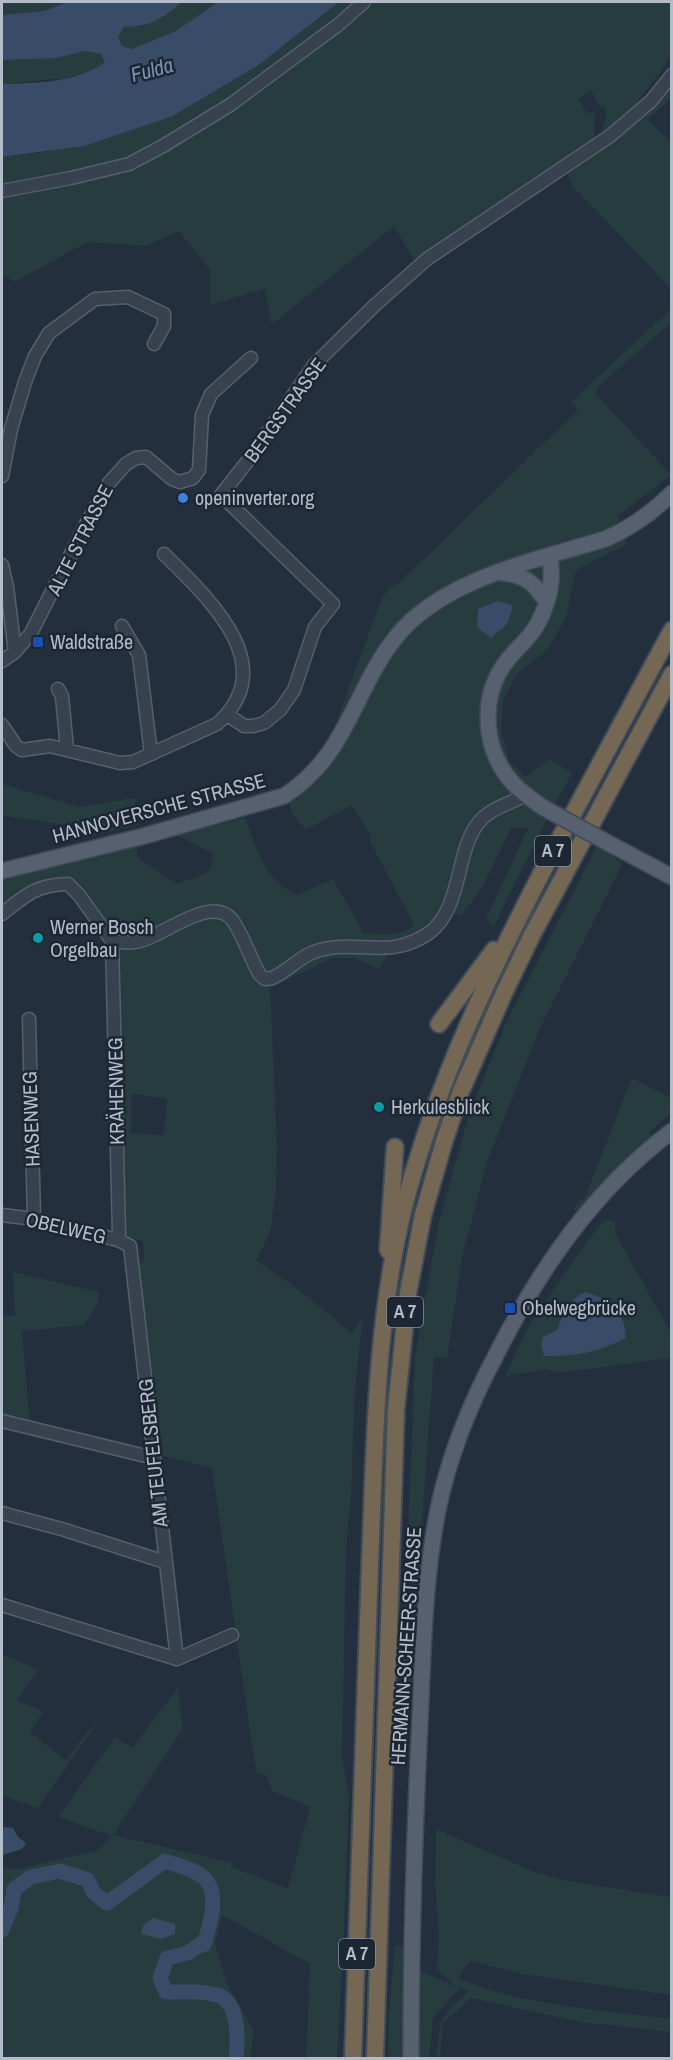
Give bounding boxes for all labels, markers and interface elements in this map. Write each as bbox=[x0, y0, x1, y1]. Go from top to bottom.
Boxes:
water label: Fulda bbox=[127, 50, 176, 89]
street label: BERGSTRASSE bbox=[238, 352, 332, 467]
street label: ALTE STRASSE bbox=[40, 480, 119, 601]
place label: openinverter.org bbox=[195, 484, 314, 511]
marker: openinverter.org bbox=[176, 491, 190, 505]
place label: Waldstraße bbox=[50, 628, 133, 655]
marker: Waldstraße bbox=[31, 635, 45, 649]
street label: HANNOVERSCHE STRASSE bbox=[49, 766, 268, 849]
road number: A 7 bbox=[535, 836, 571, 866]
place label: Werner Bosch Orgelbau bbox=[50, 913, 154, 963]
marker: Werner Bosch Orgelbau bbox=[31, 931, 45, 945]
street label: KRÄHENWEG bbox=[101, 1037, 130, 1145]
street label: HASENWEG bbox=[15, 1071, 46, 1167]
place label: Herkulesblick bbox=[391, 1093, 490, 1120]
marker: Herkulesblick bbox=[372, 1100, 386, 1114]
street label: OBELWEG bbox=[23, 1205, 109, 1250]
place label: Obelwegbrücke bbox=[522, 1294, 636, 1321]
road number: A 7 bbox=[387, 1297, 423, 1327]
marker: Obelwegbrücke bbox=[503, 1301, 517, 1315]
street label: AM TEUFELSBERG bbox=[131, 1377, 174, 1530]
street label: HERMANN-SCHEER-STRASSE bbox=[384, 1526, 427, 1766]
road number: A 7 bbox=[339, 1939, 375, 1969]

